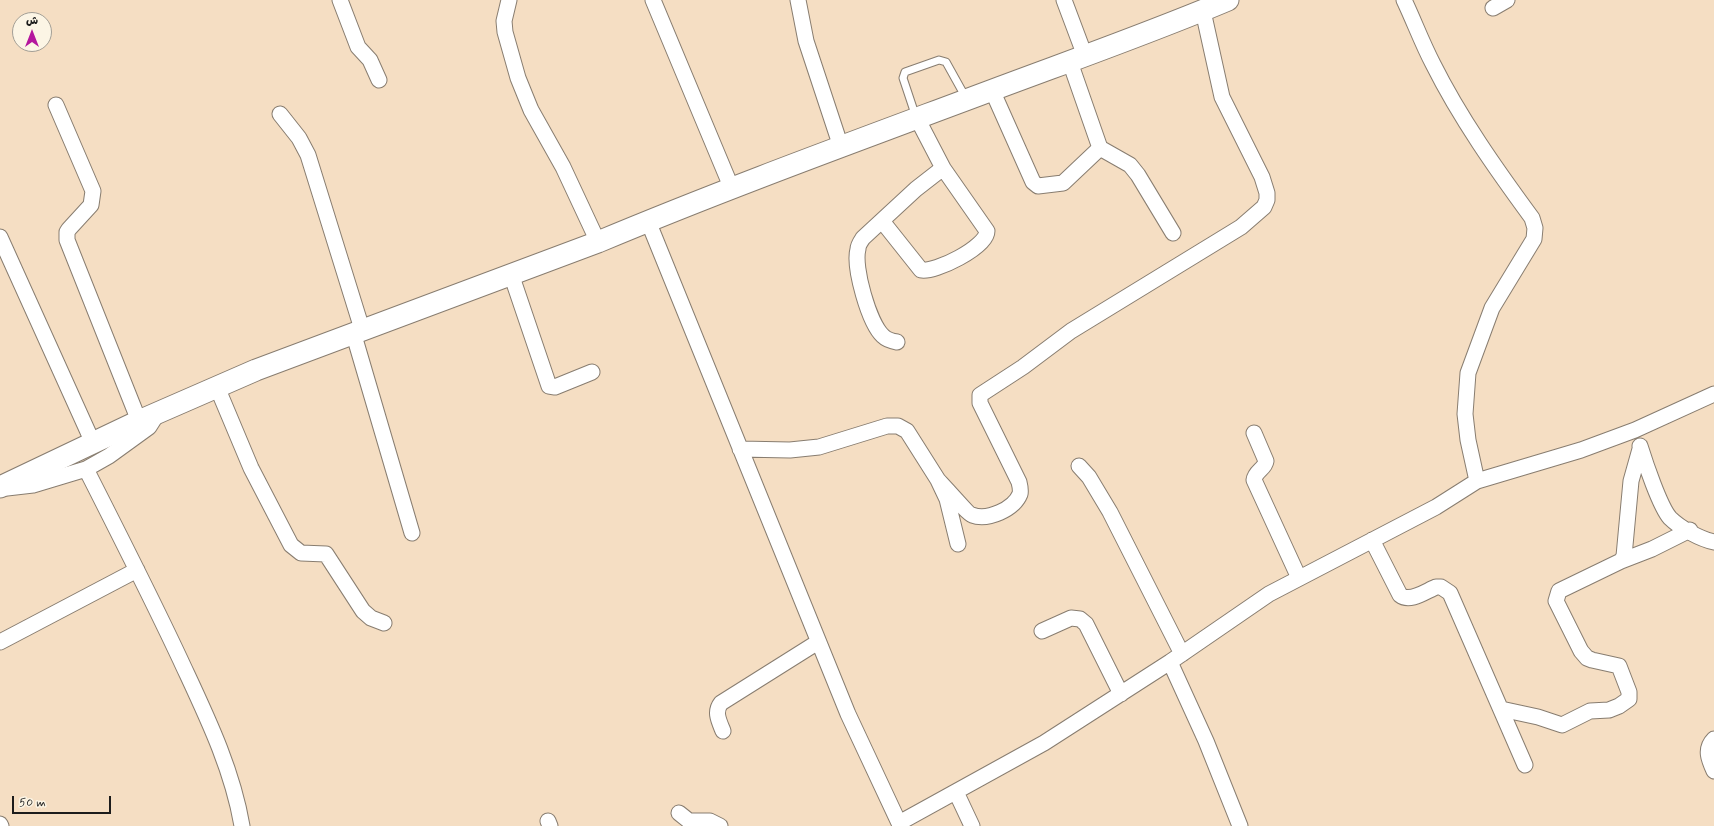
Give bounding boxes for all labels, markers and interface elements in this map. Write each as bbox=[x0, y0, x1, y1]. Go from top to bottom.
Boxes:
north arrow bbox=[12, 12, 52, 52]
text: ش bbox=[26, 14, 38, 28]
scale bar bbox=[14, 788, 113, 814]
text: 50 m bbox=[19, 795, 46, 811]

